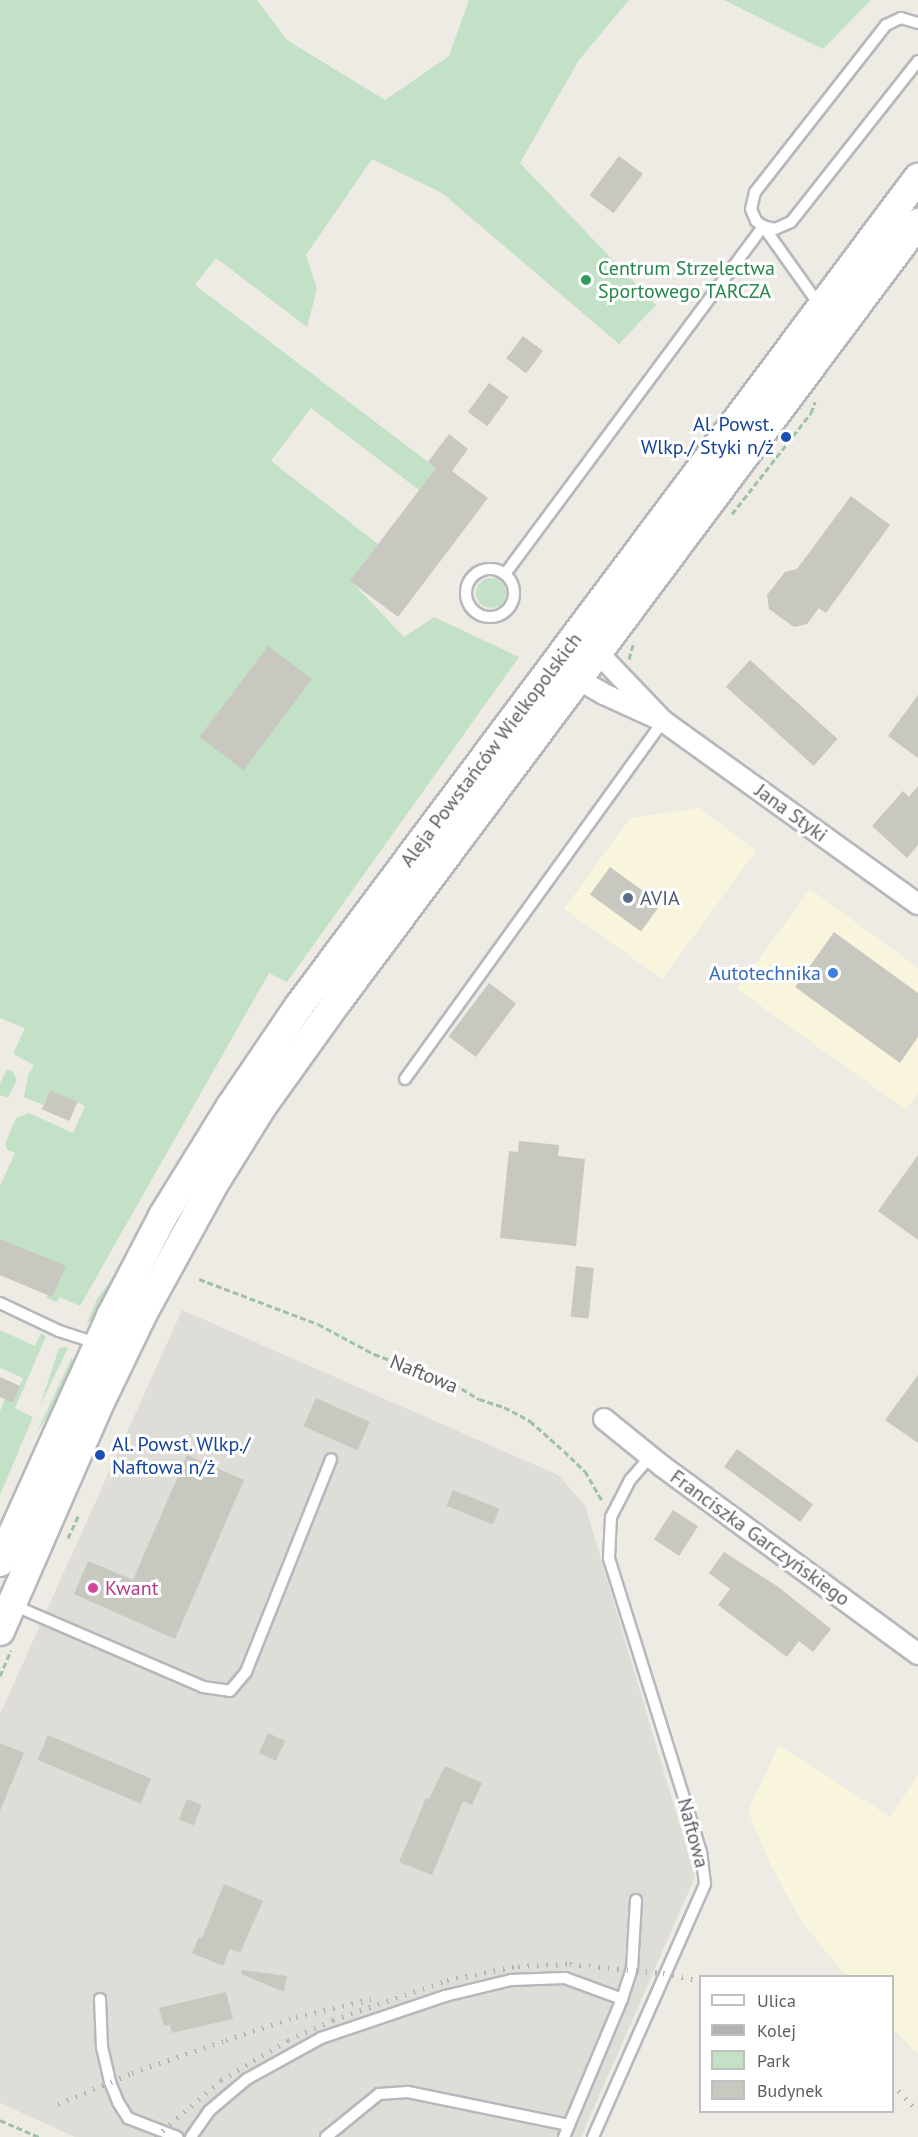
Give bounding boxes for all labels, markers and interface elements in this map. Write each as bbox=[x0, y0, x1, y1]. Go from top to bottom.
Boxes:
place label: Centrum Strzelectwa Sportowego TARCZA bbox=[598, 256, 775, 303]
marker: Centrum Strzelectwa Sportowego TARCZA bbox=[579, 273, 593, 287]
place label: Al. Powst. Wlkp./ Styki n/ż bbox=[641, 413, 774, 460]
marker: Al. Powst. Wlkp./ Styki n/ż bbox=[779, 430, 793, 444]
street label: Aleja Powstańców Wielkopolskich bbox=[395, 628, 587, 872]
street label: Jana Styki bbox=[750, 779, 832, 847]
place label: AVIA bbox=[640, 886, 680, 910]
marker: AVIA bbox=[621, 891, 635, 905]
place label: Autotechnika bbox=[709, 961, 821, 985]
marker: Autotechnika bbox=[826, 966, 840, 980]
street label: Naftowa bbox=[387, 1350, 461, 1398]
place label: Al. Powst. Wlkp./ Naftowa n/ż bbox=[112, 1432, 254, 1479]
marker: Al. Powst. Wlkp./ Naftowa n/ż bbox=[93, 1448, 107, 1462]
street label: Franciszka Garczyńskiego bbox=[666, 1465, 854, 1611]
place label: Kwant bbox=[105, 1576, 158, 1600]
marker: Kwant bbox=[86, 1581, 100, 1595]
street label: Naftowa bbox=[672, 1796, 714, 1870]
legend bbox=[699, 1975, 894, 2113]
text: Ulica bbox=[757, 1989, 796, 2012]
text: Kolej bbox=[757, 2019, 796, 2042]
text: Park bbox=[757, 2049, 790, 2072]
text: Budynek bbox=[757, 2079, 823, 2102]

